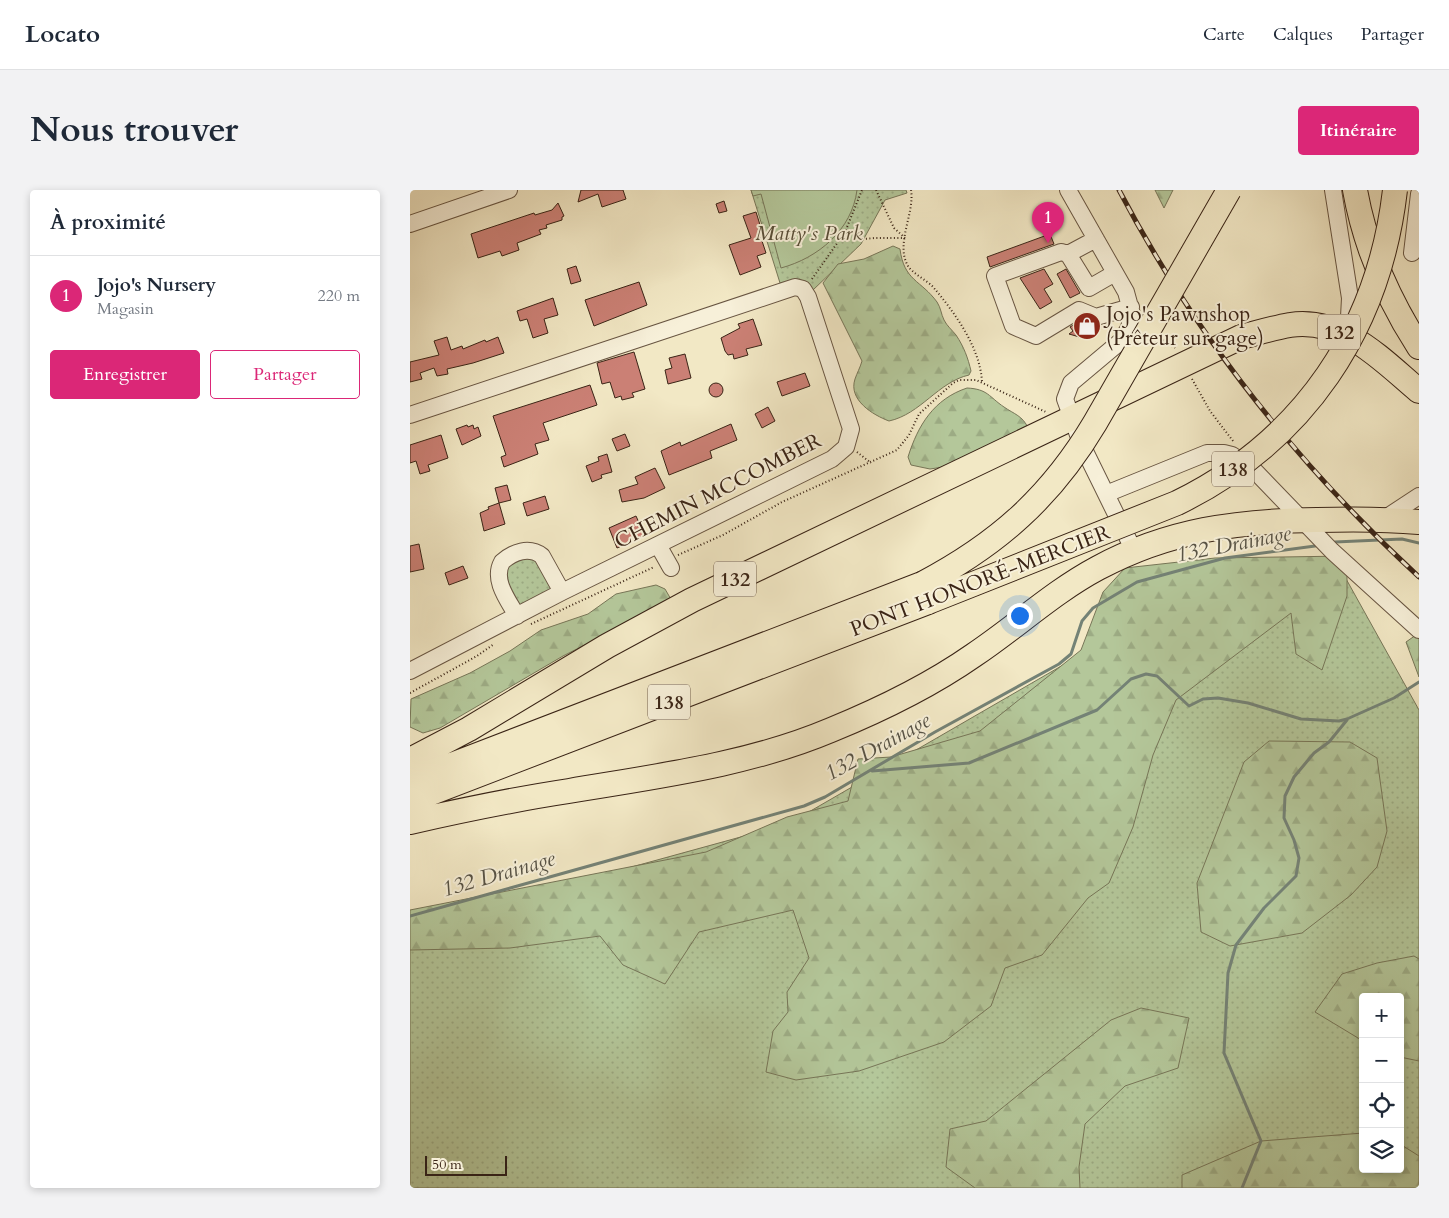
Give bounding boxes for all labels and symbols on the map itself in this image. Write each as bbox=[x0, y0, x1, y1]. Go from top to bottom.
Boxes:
pin: 1 bbox=[1032, 202, 1064, 243]
park label: Matty's Park bbox=[755, 219, 863, 248]
place label: Jojo's Pawnshop (Prêteur sur gage) bbox=[1103, 300, 1264, 353]
shop icon: Jojo's Pawnshop (Prêteur sur gage) bbox=[1072, 311, 1102, 341]
road number: 132 bbox=[1318, 314, 1360, 350]
street label: CHEMIN MCCOMBER bbox=[610, 426, 827, 556]
road number: 138 bbox=[1212, 452, 1254, 486]
street label: PONT HONORÉ-MERCIER bbox=[846, 518, 1115, 644]
water label: 132 Drainage bbox=[1172, 518, 1294, 570]
road number: 132 bbox=[714, 562, 756, 596]
your location bbox=[1007, 603, 1033, 629]
road number: 138 bbox=[648, 684, 690, 720]
water label: 132 Drainage bbox=[818, 705, 936, 789]
water label: 132 Drainage bbox=[437, 843, 559, 905]
scale bar bbox=[425, 1153, 508, 1176]

